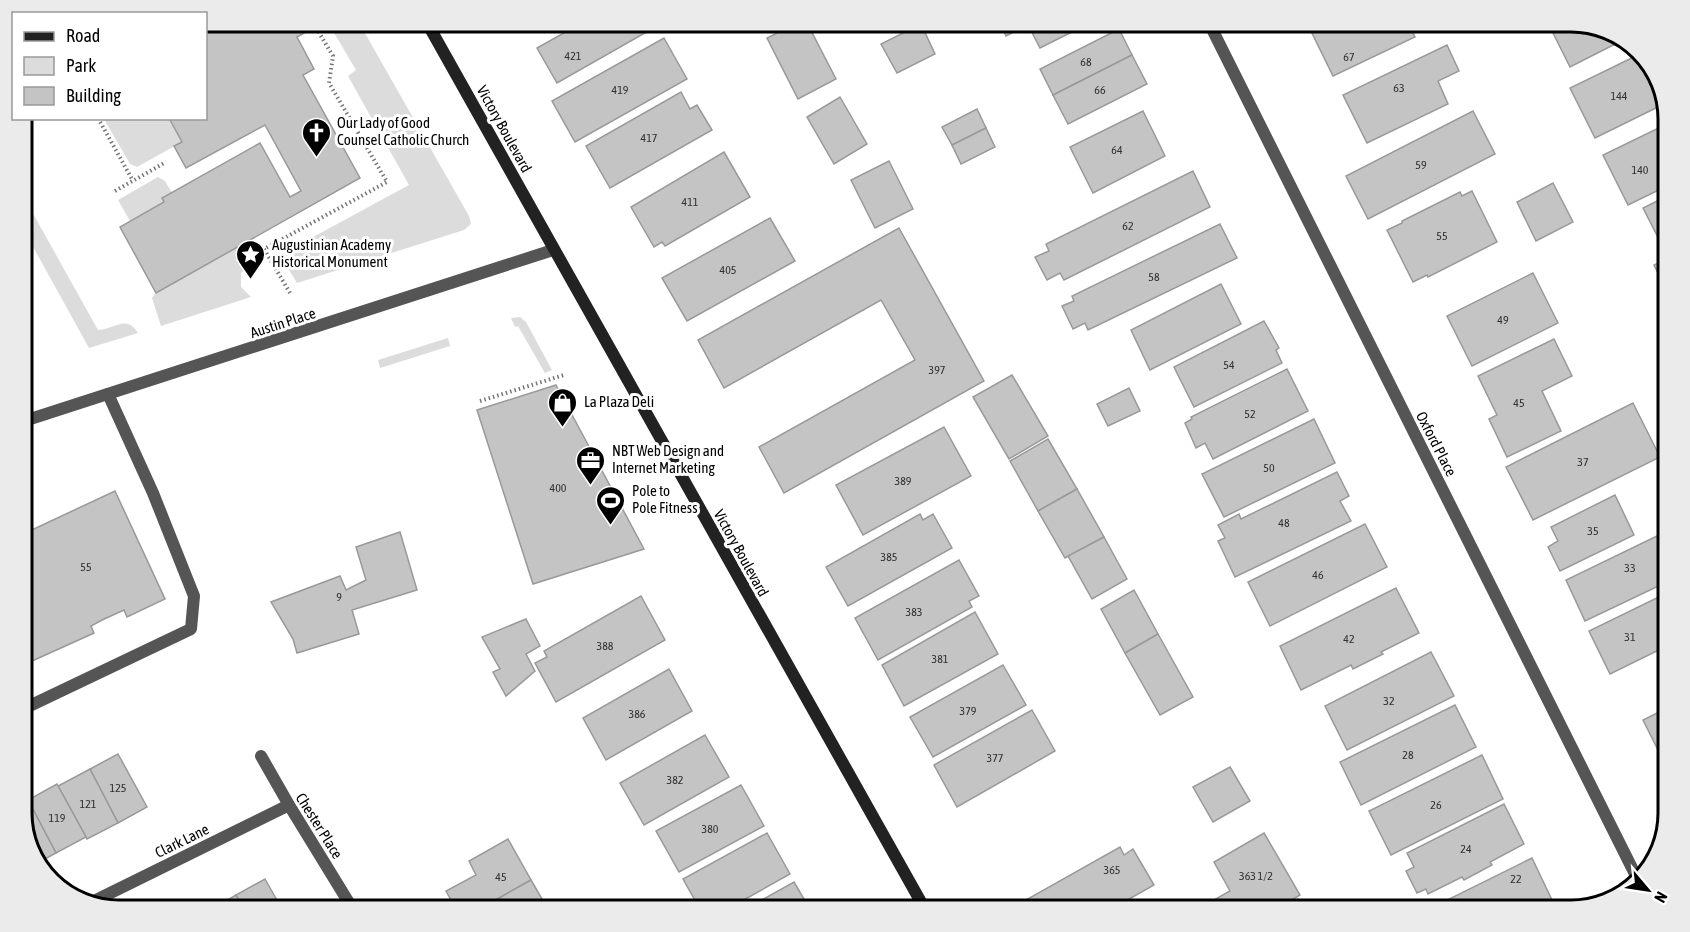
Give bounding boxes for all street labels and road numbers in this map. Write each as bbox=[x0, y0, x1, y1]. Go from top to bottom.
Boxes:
street label: Victory Boulevard bbox=[474, 82, 535, 175]
street label: Austin Place bbox=[248, 304, 318, 341]
street label: Oxford Place bbox=[1413, 409, 1460, 479]
street label: Victory Boulevard bbox=[711, 506, 772, 599]
street label: Chester Place bbox=[293, 790, 346, 862]
street label: Clark Lane bbox=[152, 820, 212, 861]

